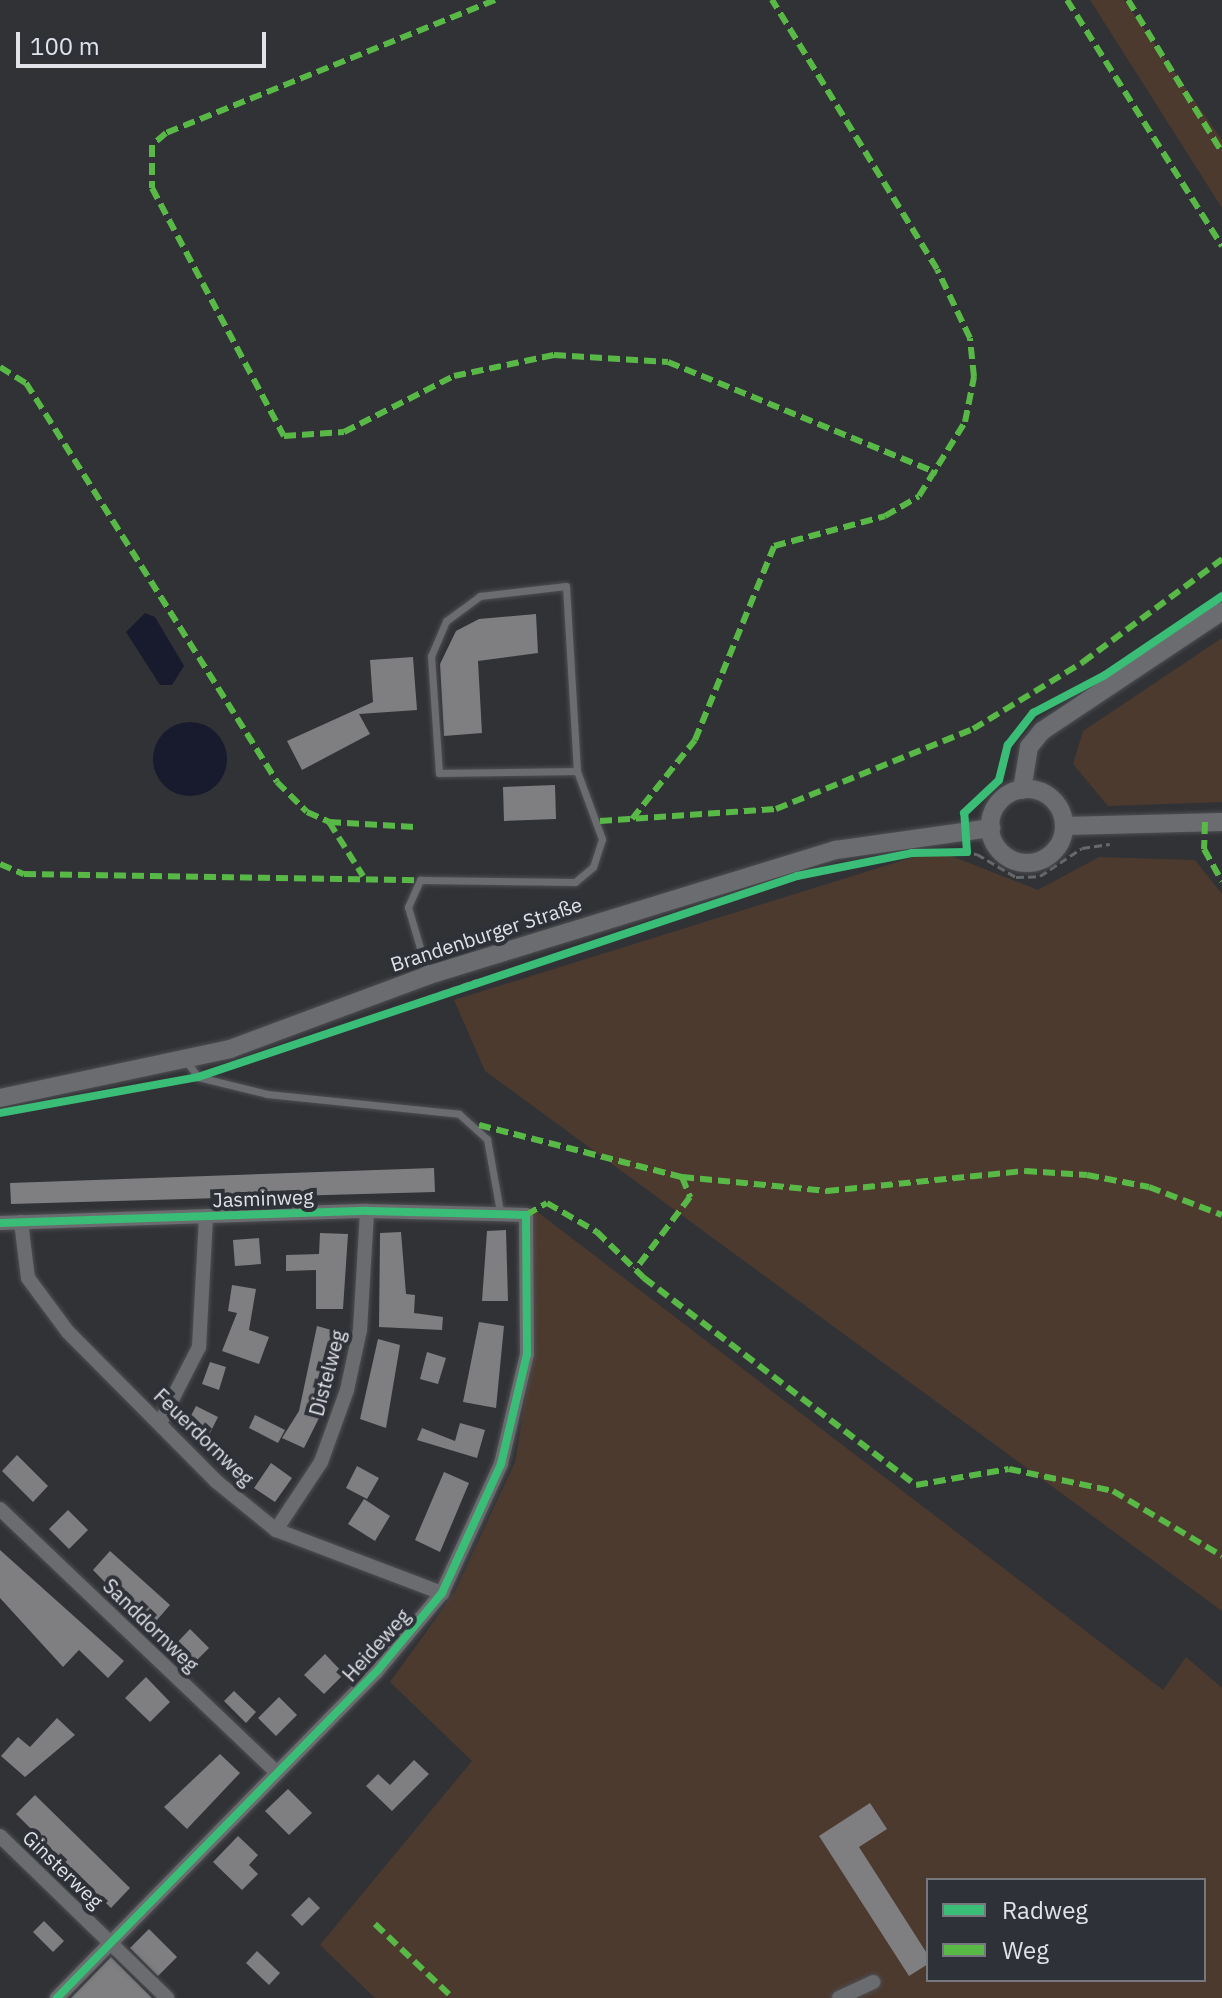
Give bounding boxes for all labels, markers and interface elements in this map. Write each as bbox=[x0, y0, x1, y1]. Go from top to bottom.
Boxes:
scale bar bbox=[20, 16, 270, 66]
text: 100 m bbox=[30, 30, 100, 62]
street label: Brandenburger Straße bbox=[387, 892, 585, 976]
street label: Jasminweg bbox=[212, 1184, 314, 1212]
street label: Distelweg bbox=[304, 1327, 350, 1419]
street label: Feuerdornweg bbox=[149, 1383, 259, 1491]
street label: Sanddornweg bbox=[98, 1573, 204, 1677]
street label: Heideweg bbox=[337, 1604, 415, 1686]
street label: Ginsterweg bbox=[18, 1825, 108, 1913]
legend bbox=[926, 1878, 1206, 1982]
text: Radweg bbox=[1002, 1894, 1088, 1926]
text: Weg bbox=[1002, 1934, 1049, 1966]

